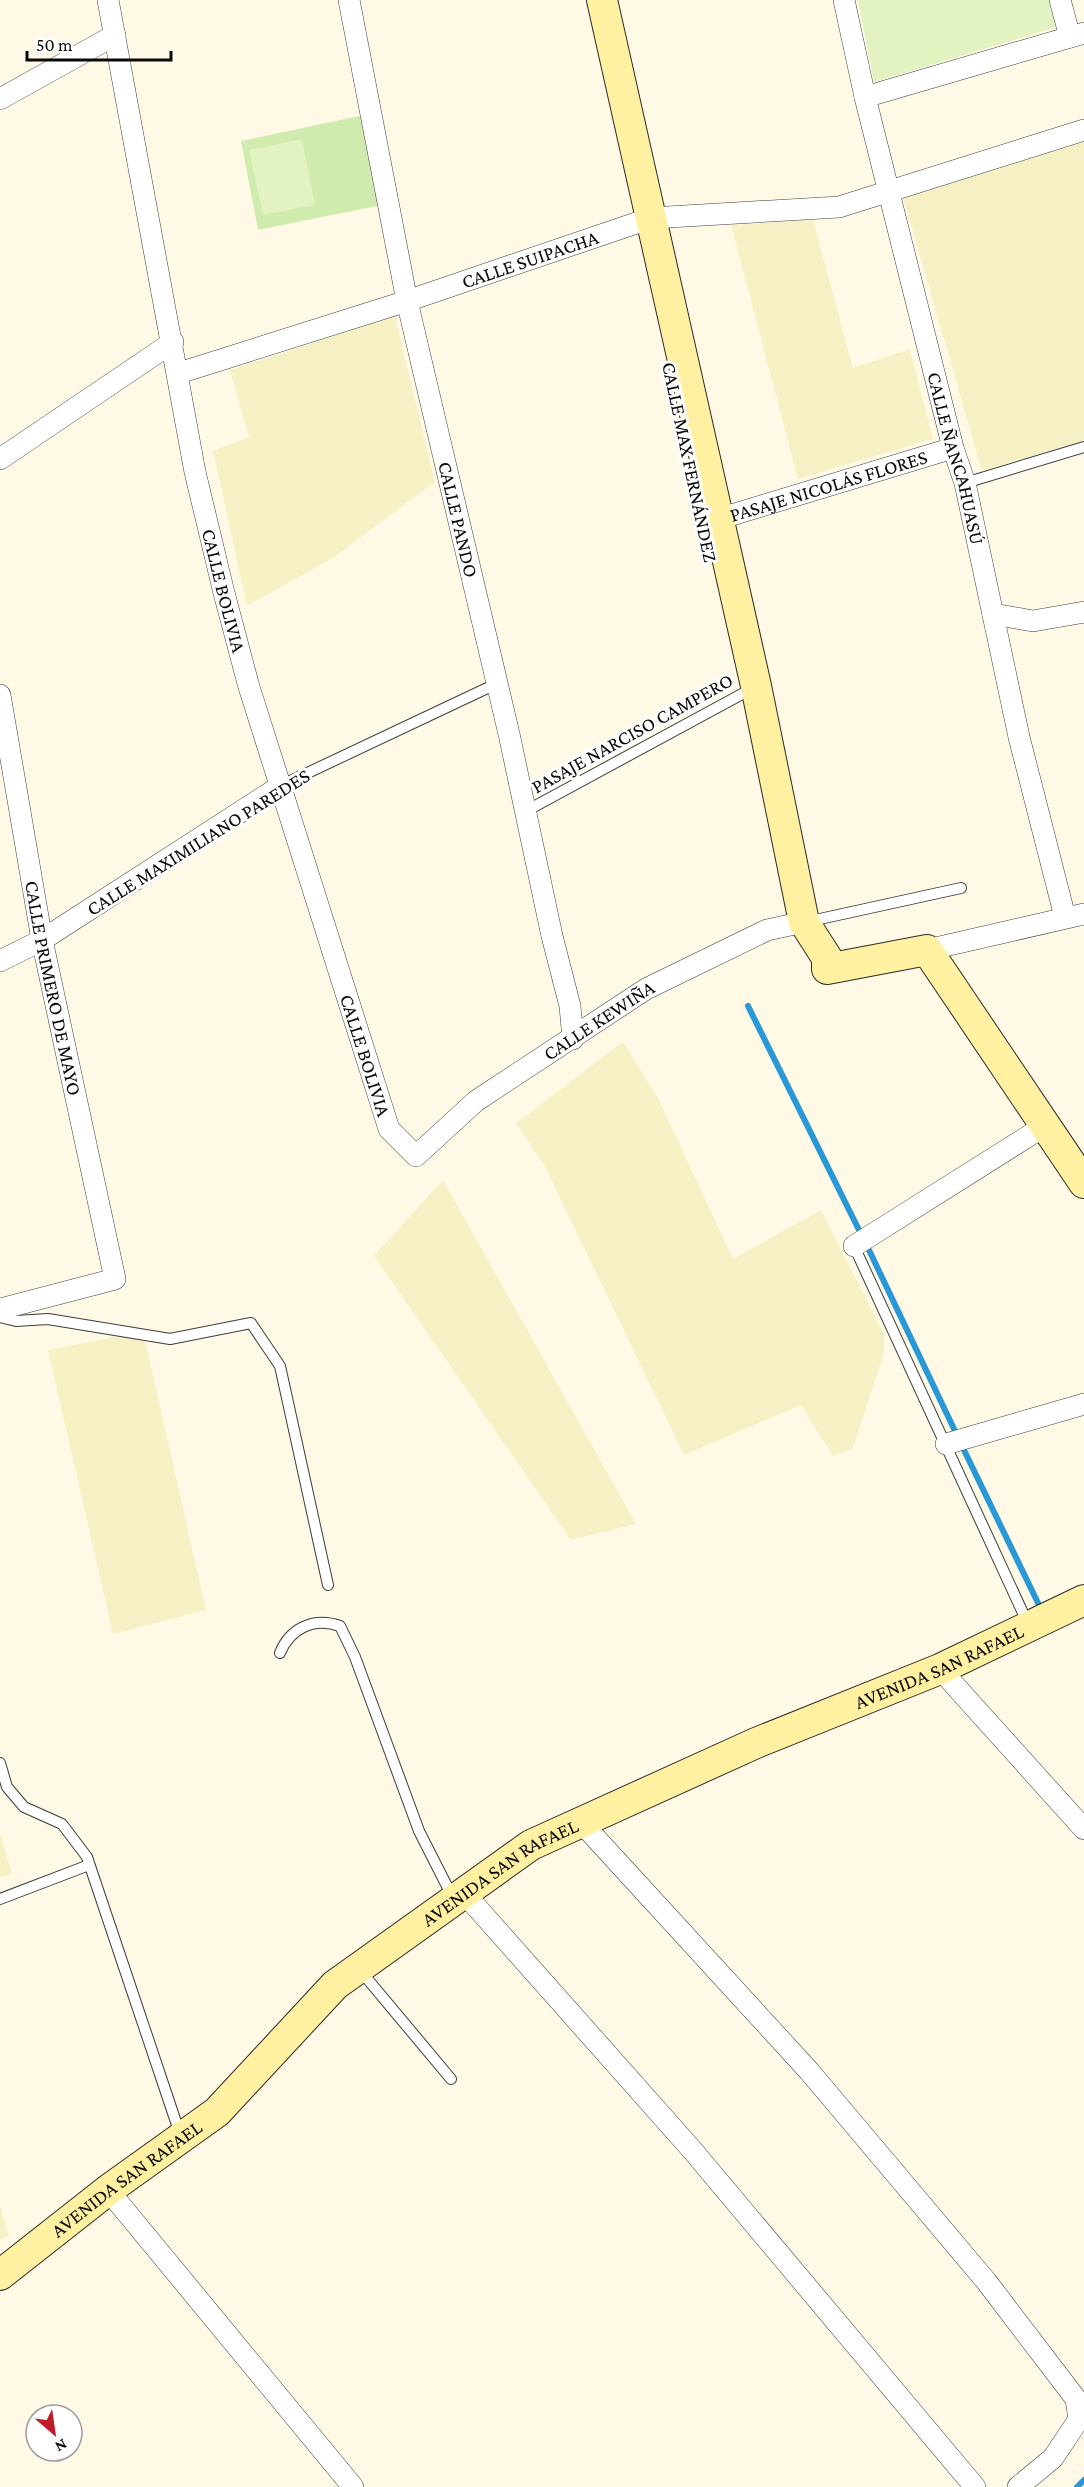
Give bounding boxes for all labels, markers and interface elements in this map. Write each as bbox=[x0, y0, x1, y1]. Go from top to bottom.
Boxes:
scale bar bbox=[27, 24, 171, 62]
text: 50 m bbox=[36, 35, 73, 55]
street label: CALLE SUIPACHA bbox=[459, 226, 602, 293]
street label: CALLE MAX FERNÁNDEZ bbox=[658, 360, 722, 564]
street label: CALLE ÑANCAHUASÚ bbox=[923, 370, 989, 547]
street label: PASAJE NICOLÁS FLORES bbox=[727, 445, 930, 526]
street label: CALLE PANDO bbox=[434, 459, 483, 580]
street label: CALLE BOLIVIA bbox=[198, 526, 250, 655]
street label: PASAJE NARCISO CAMPERO bbox=[528, 668, 737, 798]
street label: CALLE MAXIMILIANO PAREDES bbox=[82, 764, 314, 920]
street label: CALLE PRIMERO DE MAYO bbox=[21, 879, 86, 1098]
street label: CALLE KEWIÑA bbox=[539, 975, 658, 1065]
street label: CALLE BOLIVIA bbox=[336, 992, 395, 1120]
street label: AVENIDA SAN RAFAEL bbox=[851, 1620, 1027, 1713]
street label: AVENIDA SAN RAFAEL bbox=[417, 1814, 581, 1931]
street label: AVENIDA SAN RAFAEL bbox=[47, 2116, 206, 2242]
north arrow bbox=[24, 2403, 84, 2463]
text: N bbox=[52, 2436, 70, 2456]

